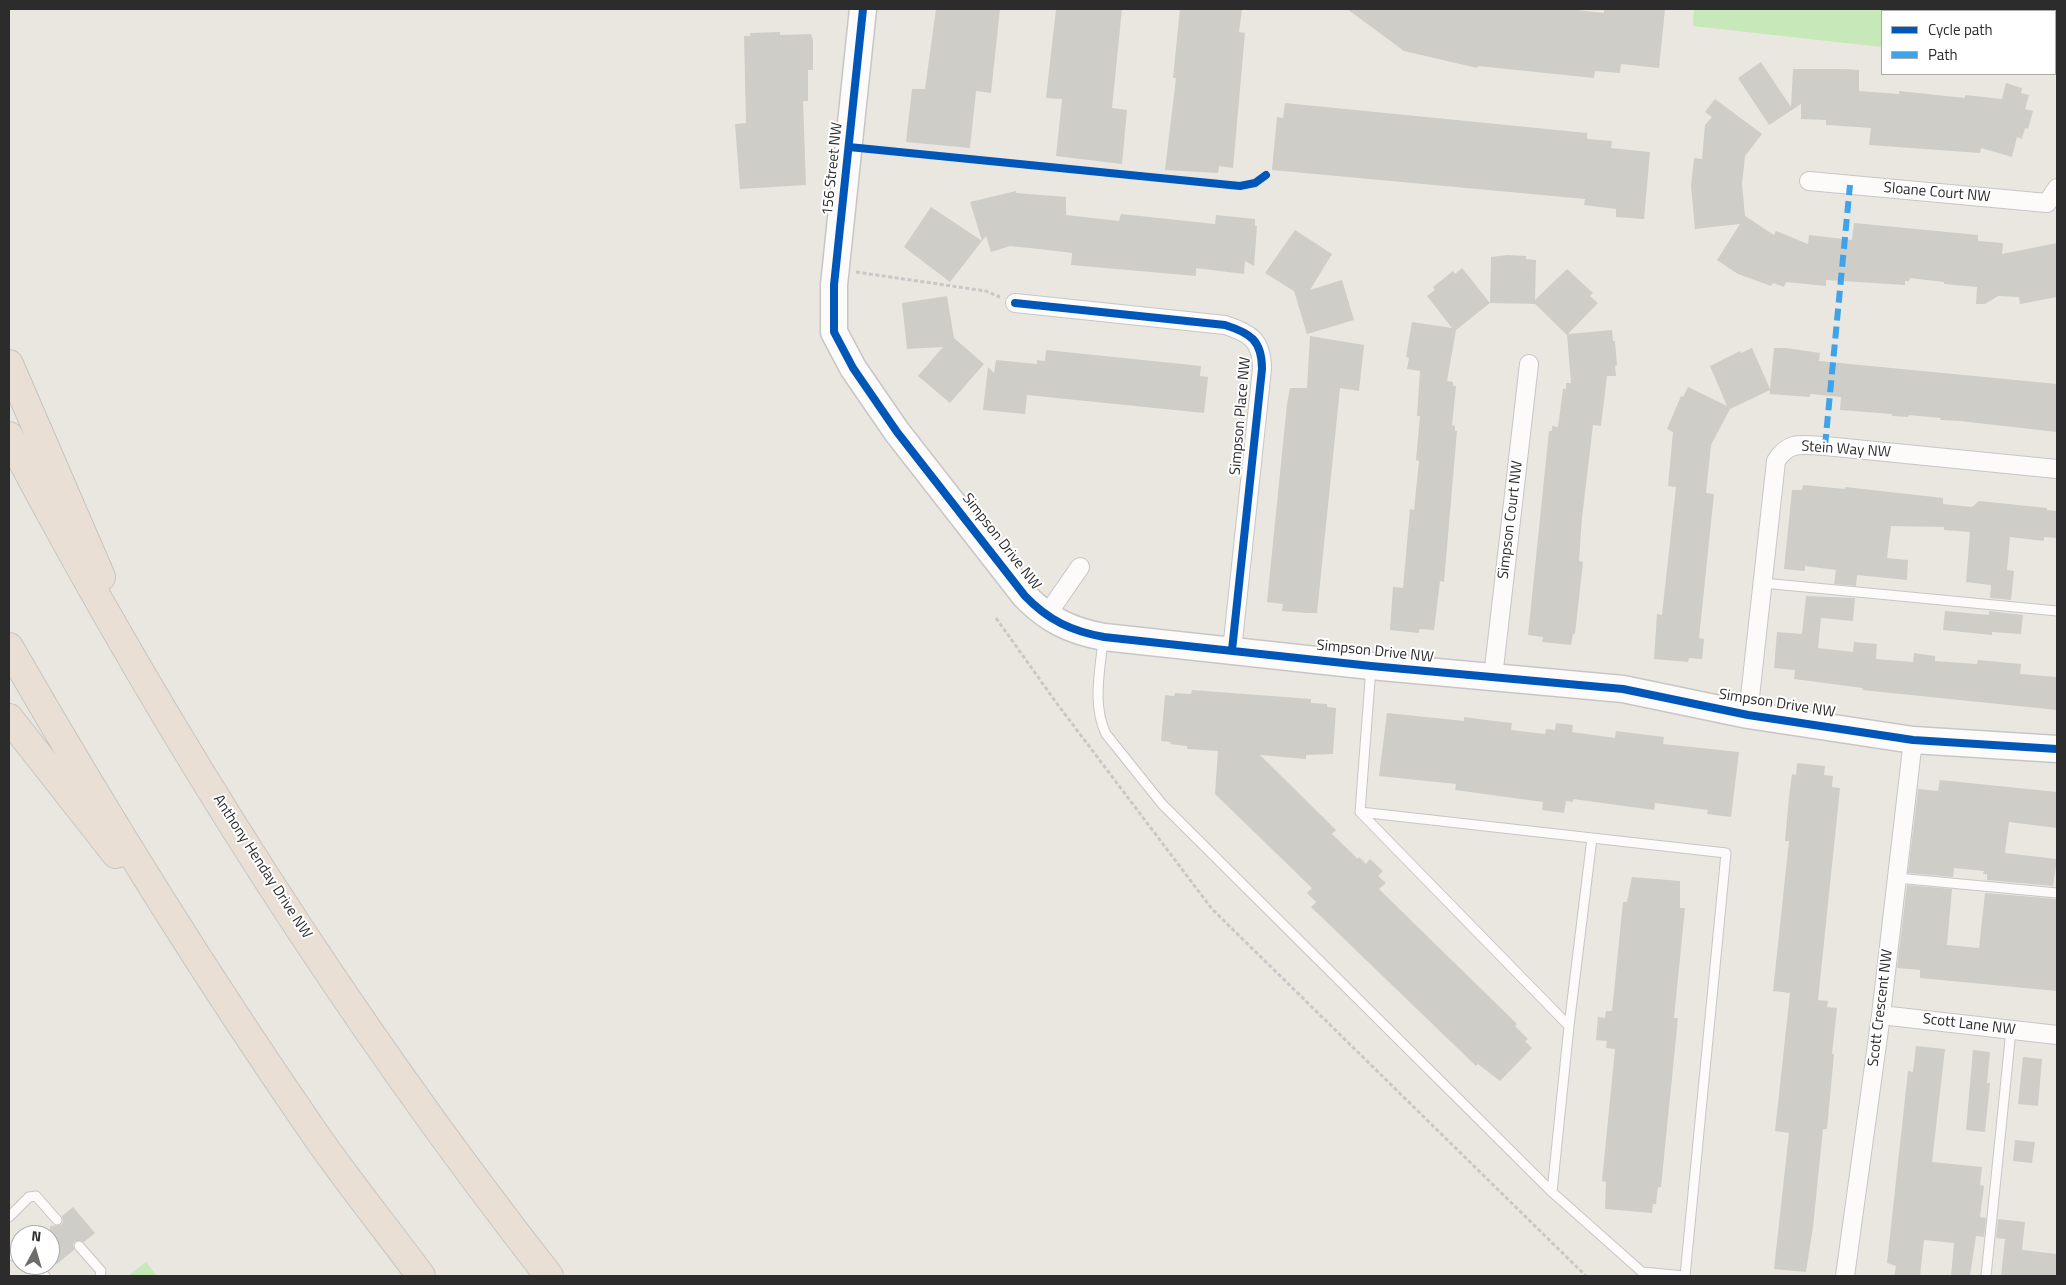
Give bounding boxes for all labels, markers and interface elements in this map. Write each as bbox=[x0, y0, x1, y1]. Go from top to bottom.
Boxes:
legend bbox=[1881, 10, 2056, 75]
text: Cycle path bbox=[1928, 18, 1993, 41]
text: Path bbox=[1928, 43, 1958, 66]
street label: 156 Street NW bbox=[819, 121, 847, 217]
street label: Sloane Court NW bbox=[1883, 179, 1991, 207]
street label: Simpson Place NW bbox=[1227, 356, 1255, 476]
street label: Stein Way NW bbox=[1801, 438, 1891, 462]
street label: Simpson Court NW bbox=[1495, 460, 1527, 580]
street label: Simpson Drive NW bbox=[958, 490, 1044, 594]
street label: Simpson Drive NW bbox=[1316, 637, 1434, 667]
street label: Simpson Drive NW bbox=[1717, 686, 1837, 722]
street label: Anthony Henday Drive NW bbox=[209, 792, 315, 942]
street label: Scott Crescent NW bbox=[1865, 948, 1897, 1068]
street label: Scott Lane NW bbox=[1922, 1010, 2016, 1040]
north arrow bbox=[10, 1225, 60, 1275]
text: N bbox=[31, 1225, 42, 1247]

